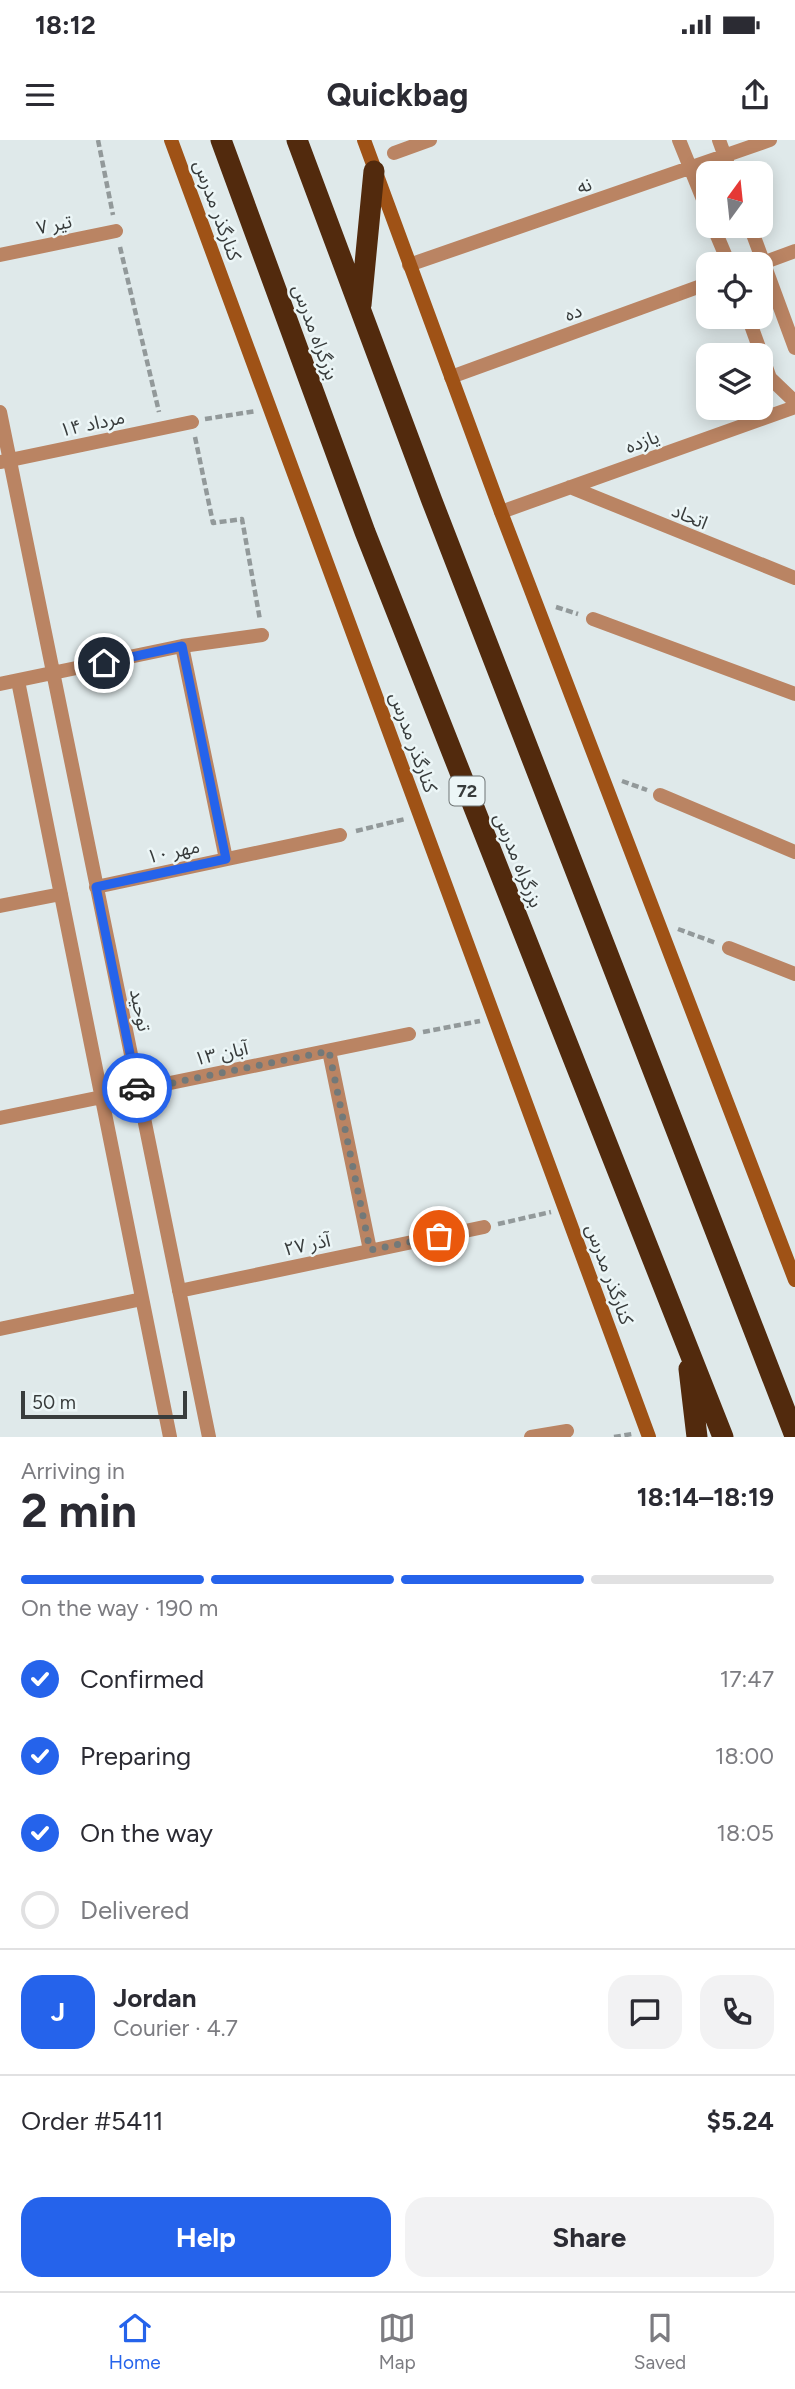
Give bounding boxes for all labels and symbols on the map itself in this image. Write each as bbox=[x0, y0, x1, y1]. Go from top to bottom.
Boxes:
street label: کنارگذر مدرس bbox=[189, 157, 247, 265]
north arrow bbox=[696, 161, 774, 238]
street label: نه bbox=[574, 172, 595, 199]
street label: ۷ تیر bbox=[34, 210, 74, 239]
street label: بزرگراه مدرس bbox=[288, 281, 343, 383]
street label: ده bbox=[561, 299, 585, 326]
street label: ۱۴ مرداد bbox=[57, 405, 127, 442]
street label: یازده bbox=[622, 425, 662, 458]
street label: اتحاد bbox=[668, 499, 711, 534]
pin bbox=[74, 633, 134, 693]
street label: کنارگذر مدرس bbox=[385, 689, 443, 797]
road number: 72 bbox=[449, 776, 484, 806]
street label: بزرگراه مدرس bbox=[489, 809, 548, 911]
street label: ۱۰ مهر bbox=[145, 835, 202, 868]
street label: توحید bbox=[125, 987, 156, 1034]
street label: ۱۳ آبان bbox=[192, 1036, 252, 1070]
courier bbox=[102, 1053, 172, 1123]
pin bbox=[409, 1206, 469, 1266]
street label: کنارگذر مدرس bbox=[581, 1221, 639, 1329]
street label: ۲۷ آذر bbox=[282, 1228, 334, 1261]
scale bar bbox=[21, 1388, 187, 1420]

